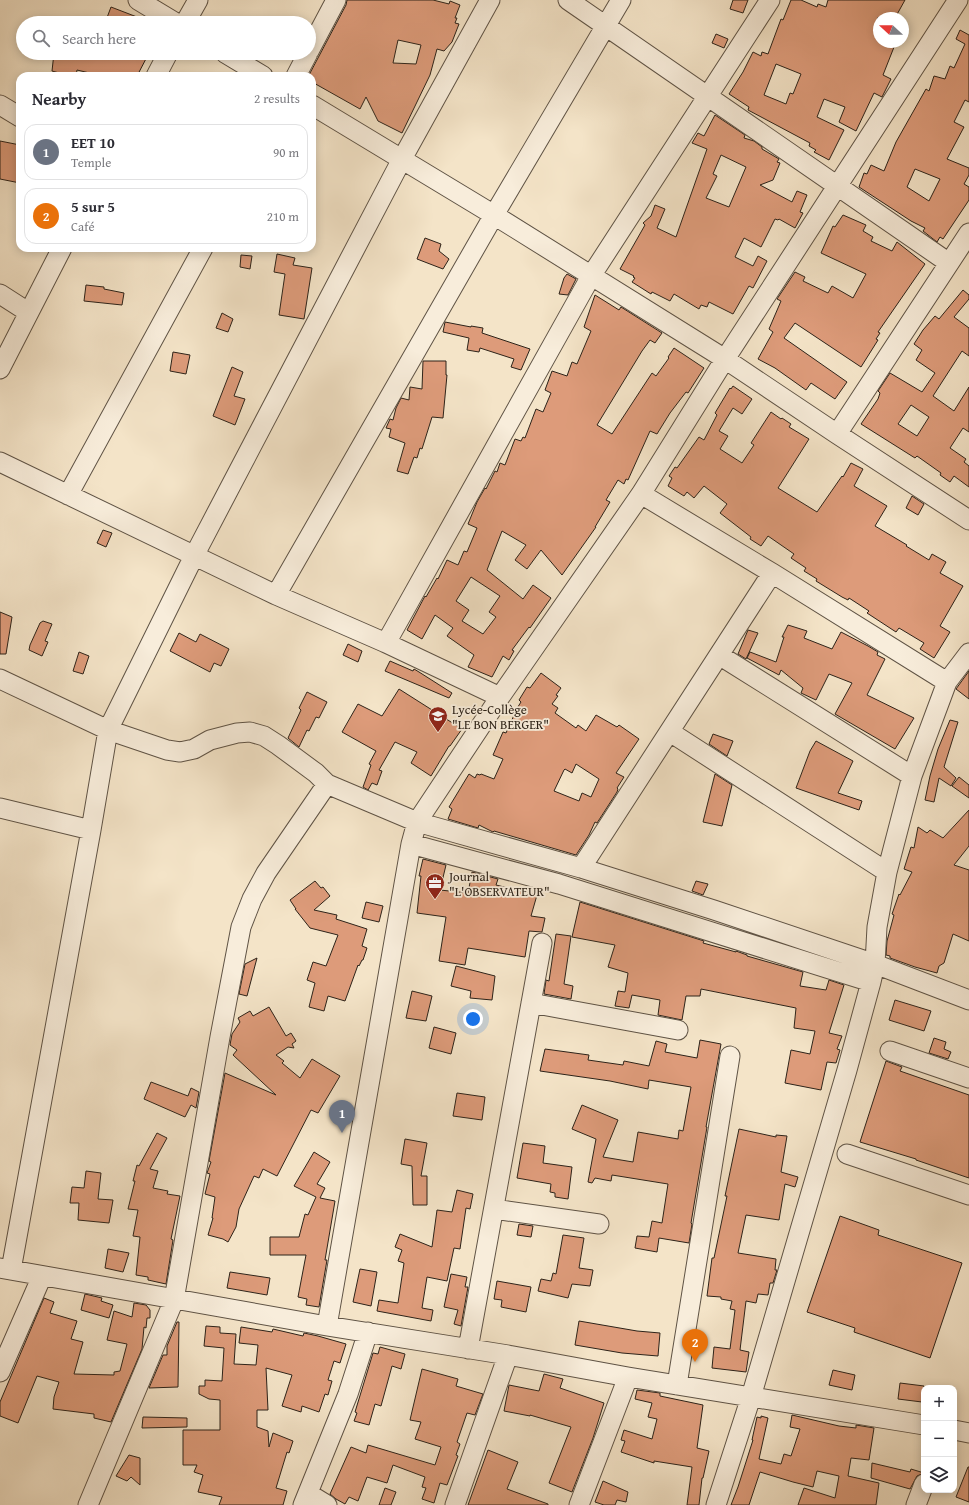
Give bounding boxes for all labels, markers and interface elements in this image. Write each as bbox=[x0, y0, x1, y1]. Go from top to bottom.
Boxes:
north arrow bbox=[873, 12, 909, 48]
search box bbox=[16, 16, 316, 60]
icon: search bbox=[30, 27, 52, 49]
text: Search here bbox=[62, 28, 136, 49]
text: Nearby bbox=[32, 86, 86, 111]
text: 2 results bbox=[254, 89, 300, 108]
text: EET 10 bbox=[71, 132, 115, 153]
text: 1 bbox=[43, 143, 49, 162]
text: 90 m bbox=[273, 143, 299, 162]
text: Temple bbox=[71, 153, 111, 172]
text: 5 sur 5 bbox=[71, 196, 115, 217]
text: 2 bbox=[43, 207, 49, 226]
text: 210 m bbox=[267, 207, 299, 226]
text: Café bbox=[71, 217, 94, 236]
place label: Lycée-Collège "LE BON BERGER" bbox=[452, 700, 549, 734]
school or university icon: Lycée-Collège "LE BON BERGER" bbox=[427, 705, 449, 733]
place label: Journal "L'OBSERVATEUR" bbox=[447, 867, 550, 901]
office icon: Journal "L'OBSERVATEUR" bbox=[424, 872, 446, 900]
your location bbox=[463, 1009, 483, 1029]
pin: 1 bbox=[329, 1100, 355, 1133]
pin: 2 bbox=[682, 1329, 708, 1362]
map controls bbox=[921, 1385, 957, 1493]
button: + bbox=[921, 1385, 957, 1421]
button: − bbox=[921, 1421, 957, 1457]
button: layers bbox=[921, 1457, 957, 1493]

